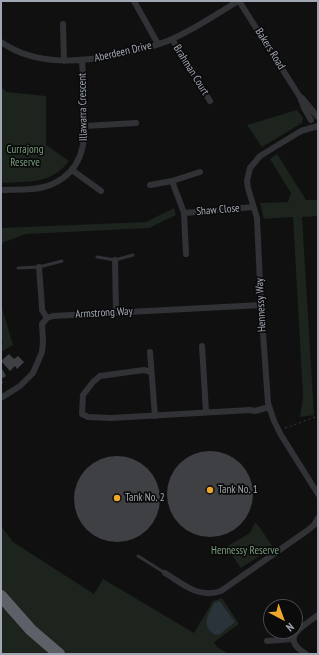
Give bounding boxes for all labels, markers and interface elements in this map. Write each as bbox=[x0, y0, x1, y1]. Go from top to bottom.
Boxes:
street label: Bakers Road bbox=[252, 26, 288, 72]
street label: Aberdeen Drive bbox=[93, 39, 153, 65]
street label: Brahman Court bbox=[170, 42, 212, 98]
street label: Illawarra Crescent bbox=[76, 73, 90, 141]
park label: Currajong Reserve bbox=[7, 143, 43, 169]
street label: Shaw Close bbox=[196, 202, 240, 218]
street label: Hennessy Way bbox=[253, 278, 269, 332]
street label: Armstrong Way bbox=[75, 305, 133, 321]
place label: Tank No. 1 bbox=[218, 483, 258, 497]
marker: Tank No. 1 bbox=[205, 485, 215, 495]
place label: Tank No. 2 bbox=[125, 491, 165, 505]
marker: Tank No. 2 bbox=[112, 493, 122, 503]
park label: Hennessy Reserve bbox=[211, 544, 279, 558]
north arrow bbox=[263, 599, 303, 639]
text: N bbox=[283, 620, 297, 635]

